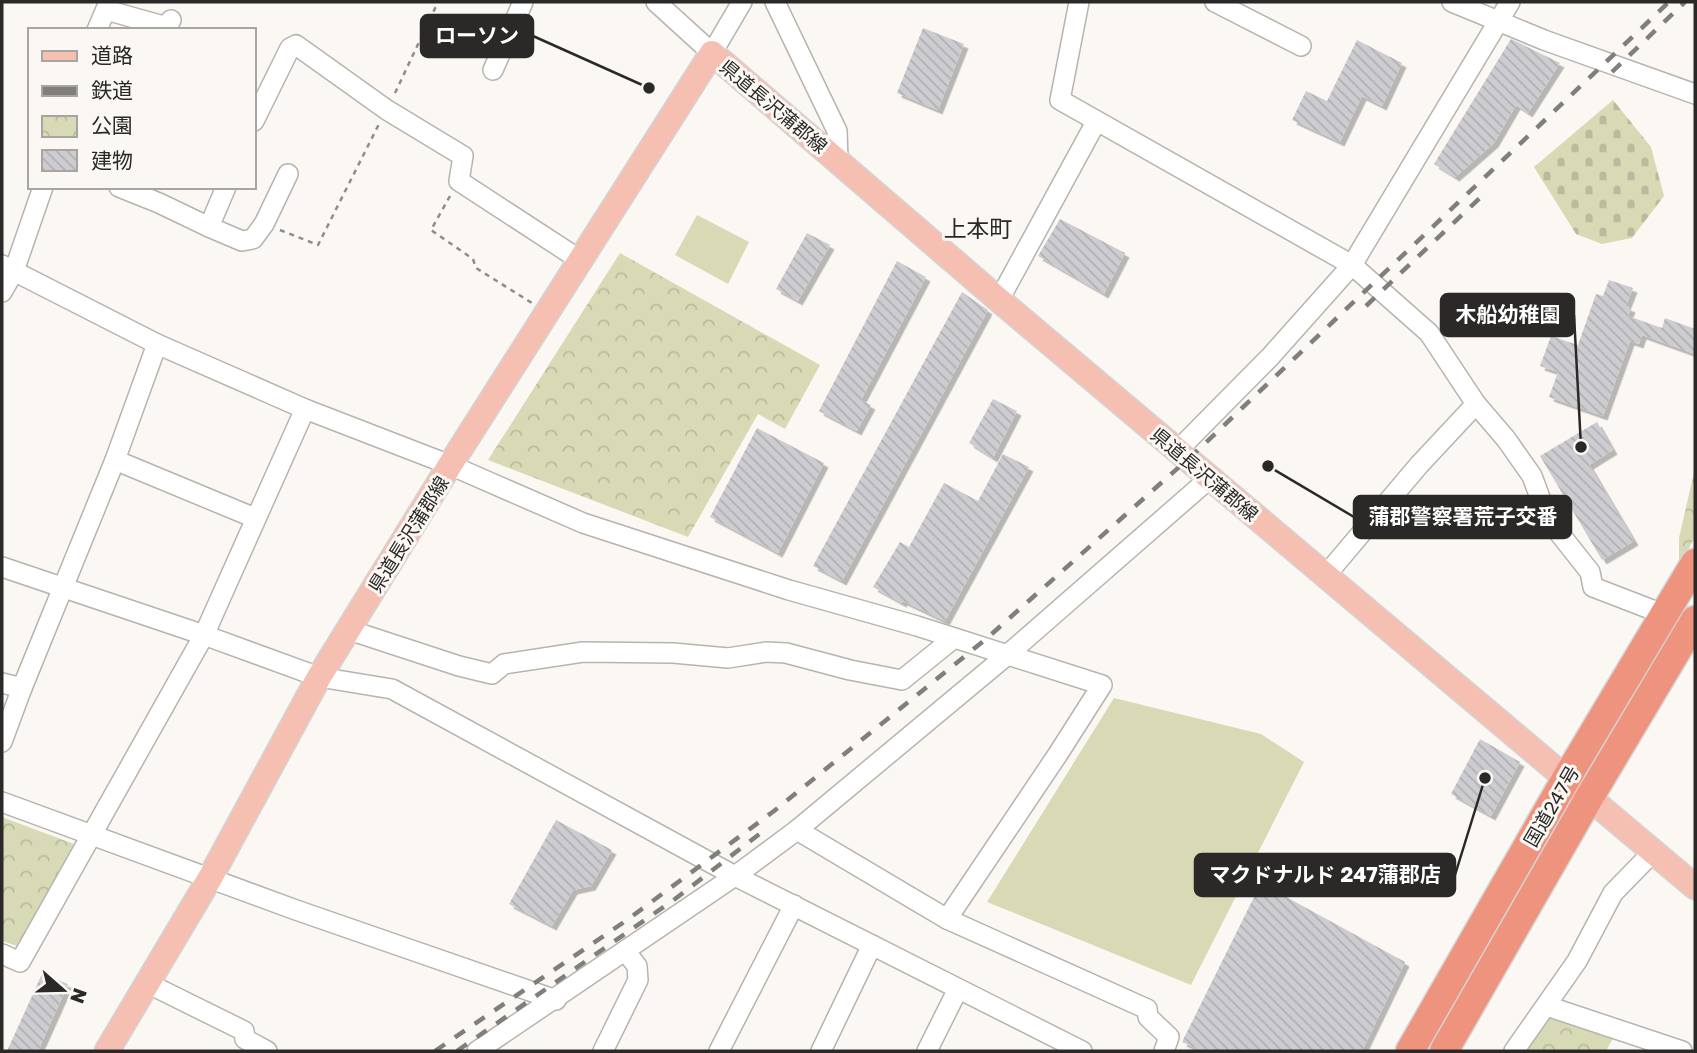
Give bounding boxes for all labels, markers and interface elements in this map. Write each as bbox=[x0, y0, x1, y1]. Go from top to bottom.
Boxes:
callout: ローソン bbox=[421, 15, 533, 57]
text: ローソン bbox=[435, 22, 519, 48]
legend bbox=[28, 28, 256, 189]
text: 道路 bbox=[91, 42, 133, 68]
street label: 県道長沢蒲郡線 bbox=[716, 54, 832, 158]
text: 鉄道 bbox=[91, 77, 133, 103]
text: 公園 bbox=[91, 112, 133, 138]
text: 建物 bbox=[91, 147, 133, 173]
district label: 上本町 bbox=[944, 214, 1013, 242]
callout: 木船幼稚園 bbox=[1441, 294, 1574, 336]
text: 木船幼稚園 bbox=[1456, 301, 1561, 327]
street label: 県道長沢蒲郡線 bbox=[1147, 422, 1263, 526]
street label: 県道長沢蒲郡線 bbox=[363, 472, 453, 596]
callout: 蒲郡警察署荒子交番 bbox=[1354, 496, 1571, 538]
text: 蒲郡警察署荒子交番 bbox=[1369, 503, 1558, 529]
street label: 国道247号 bbox=[1519, 761, 1583, 851]
callout: マクドナルド 247蒲郡店 bbox=[1195, 854, 1455, 896]
text: マクドナルド 247蒲郡店 bbox=[1209, 861, 1441, 887]
north arrow bbox=[28, 955, 98, 1025]
text: N bbox=[66, 985, 93, 1007]

